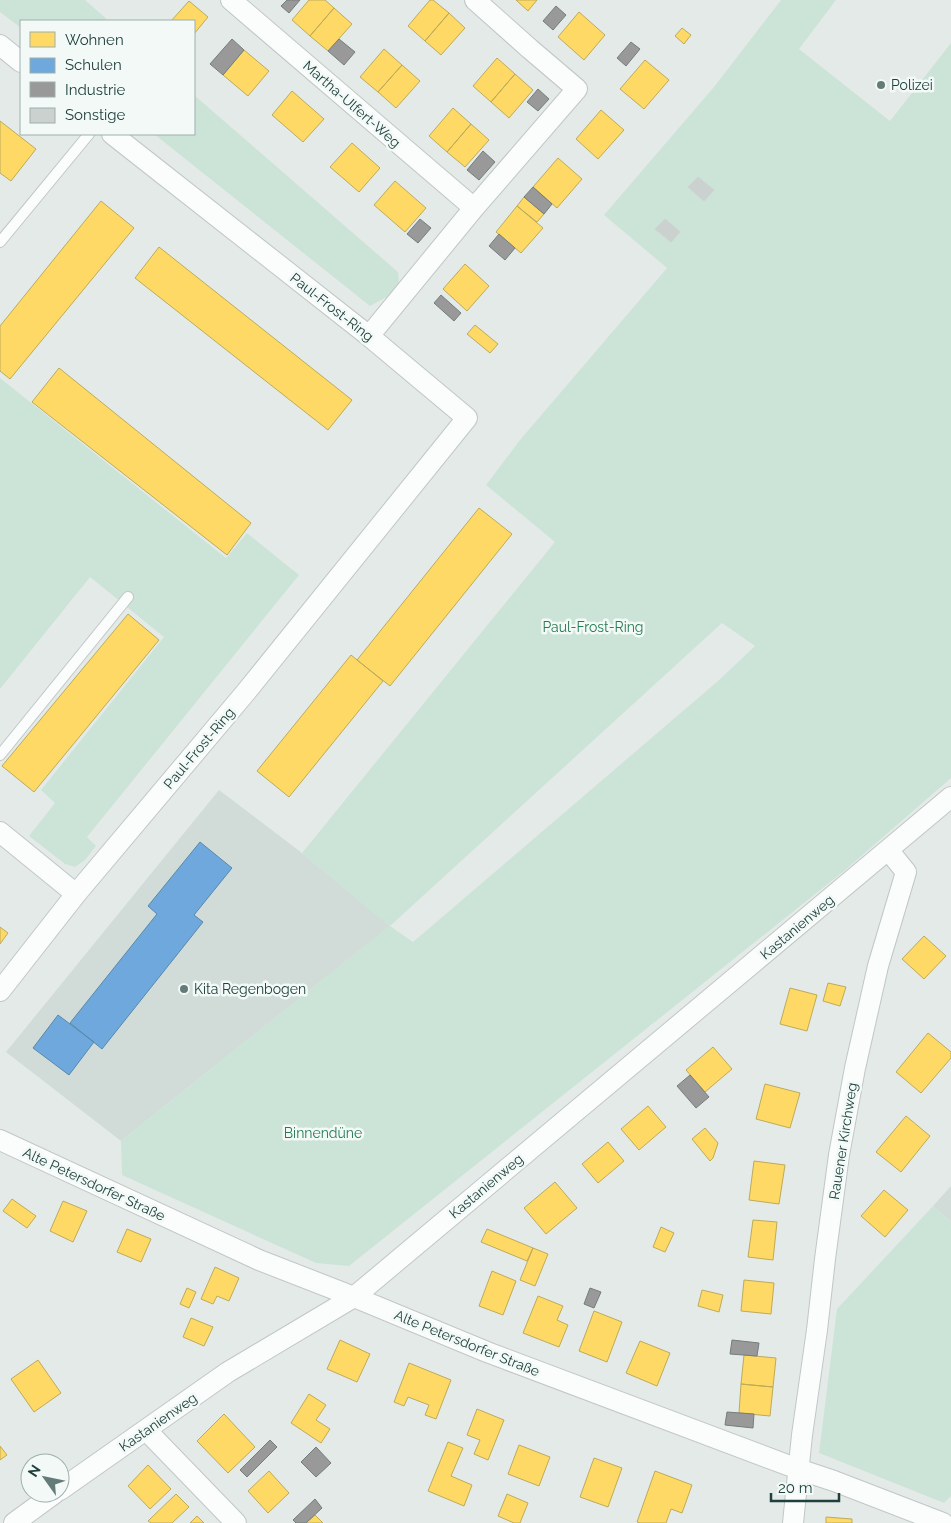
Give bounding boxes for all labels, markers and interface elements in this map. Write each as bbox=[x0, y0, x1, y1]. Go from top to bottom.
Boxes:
legend bbox=[20, 20, 195, 135]
text: Wohnen bbox=[65, 31, 124, 49]
text: Schulen bbox=[65, 56, 122, 74]
street label: Martha-Ulfert-Weg bbox=[300, 57, 404, 151]
place label: Polizei bbox=[891, 77, 933, 93]
marker: Polizei bbox=[875, 79, 887, 91]
text: Industrie bbox=[65, 81, 126, 99]
text: Sonstige bbox=[65, 106, 126, 124]
street label: Paul-Frost-Ring bbox=[287, 270, 377, 344]
park label: Paul-Frost-Ring bbox=[542, 619, 644, 635]
street label: Paul-Frost-Ring bbox=[160, 704, 238, 792]
street label: Kastanienweg bbox=[757, 892, 837, 962]
place label: Kita Regenbogen bbox=[194, 981, 306, 997]
marker: Kita Regenbogen bbox=[178, 983, 190, 995]
street label: Rauener Kirchweg bbox=[826, 1081, 860, 1201]
park label: Binnendüne bbox=[284, 1125, 362, 1141]
street label: Alte Petersdorfer Straße bbox=[20, 1144, 168, 1224]
street label: Kastanienweg bbox=[446, 1151, 526, 1221]
street label: Alte Petersdorfer Straße bbox=[392, 1307, 542, 1379]
street label: Kastanienweg bbox=[116, 1389, 200, 1455]
north arrow bbox=[20, 1453, 70, 1503]
text: N bbox=[24, 1462, 44, 1480]
scale bar bbox=[771, 1470, 838, 1502]
text: 20 m bbox=[778, 1479, 813, 1497]

